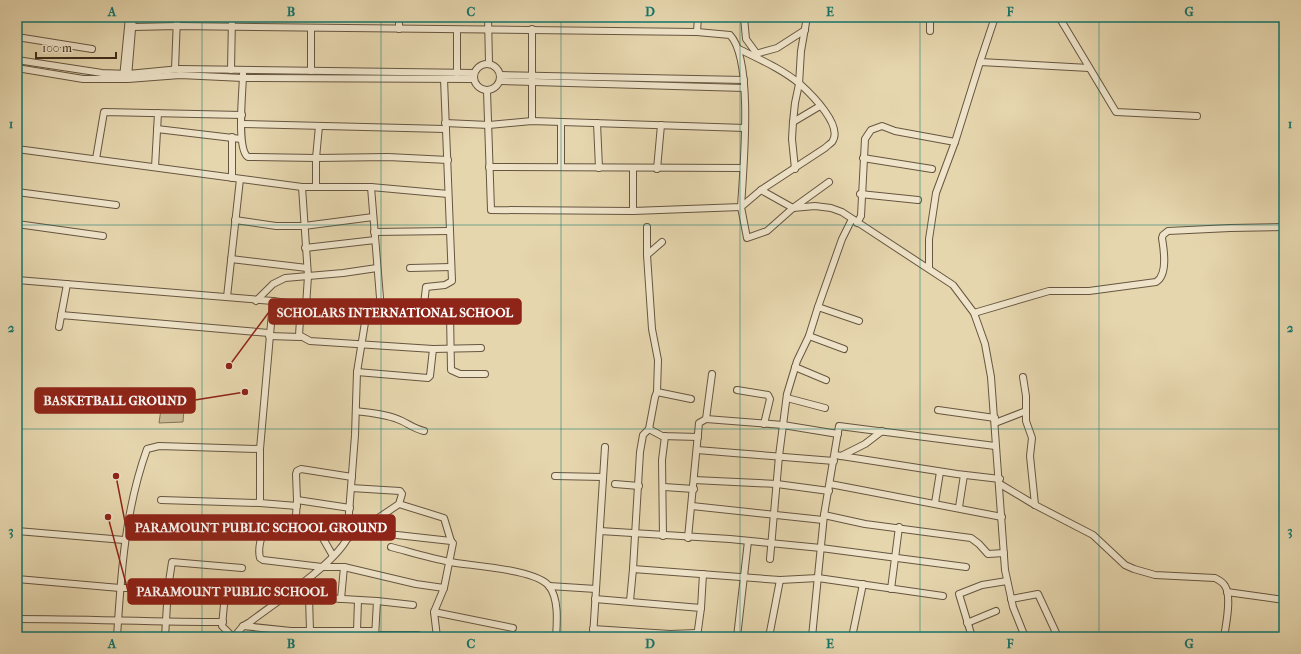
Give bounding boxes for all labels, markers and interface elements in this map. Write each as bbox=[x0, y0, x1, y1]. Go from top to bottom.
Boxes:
text: A bbox=[107, 4, 117, 19]
text: B bbox=[287, 4, 296, 19]
text: C bbox=[467, 4, 476, 19]
text: D bbox=[645, 4, 655, 19]
text: E bbox=[826, 4, 834, 19]
text: F bbox=[1006, 4, 1014, 19]
text: G bbox=[1184, 4, 1194, 19]
scale bar bbox=[36, 34, 116, 60]
text: 100 m bbox=[42, 41, 72, 55]
text: 1 bbox=[9, 116, 14, 131]
text: 1 bbox=[1288, 116, 1293, 131]
callout: SCHOLARS INTERNATIONAL SCHOOL bbox=[269, 299, 521, 324]
text: SCHOLARS INTERNATIONAL SCHOOL bbox=[277, 305, 514, 320]
text: 2 bbox=[8, 320, 15, 335]
text: 2 bbox=[1287, 320, 1294, 335]
callout: BASKETBALL GROUND bbox=[35, 388, 195, 413]
text: BASKETBALL GROUND bbox=[43, 393, 187, 408]
callout: PARAMOUNT PUBLIC SCHOOL GROUND bbox=[126, 515, 395, 540]
text: PARAMOUNT PUBLIC SCHOOL GROUND bbox=[135, 520, 387, 535]
text: 3 bbox=[8, 523, 14, 539]
text: 3 bbox=[1287, 523, 1293, 539]
callout: PARAMOUNT PUBLIC SCHOOL bbox=[128, 579, 336, 604]
text: PARAMOUNT PUBLIC SCHOOL bbox=[136, 584, 329, 599]
text: A bbox=[107, 636, 117, 651]
text: B bbox=[287, 636, 296, 651]
text: C bbox=[467, 636, 476, 651]
text: D bbox=[645, 636, 655, 651]
text: E bbox=[826, 636, 834, 651]
text: F bbox=[1006, 636, 1014, 651]
text: G bbox=[1184, 636, 1194, 651]

